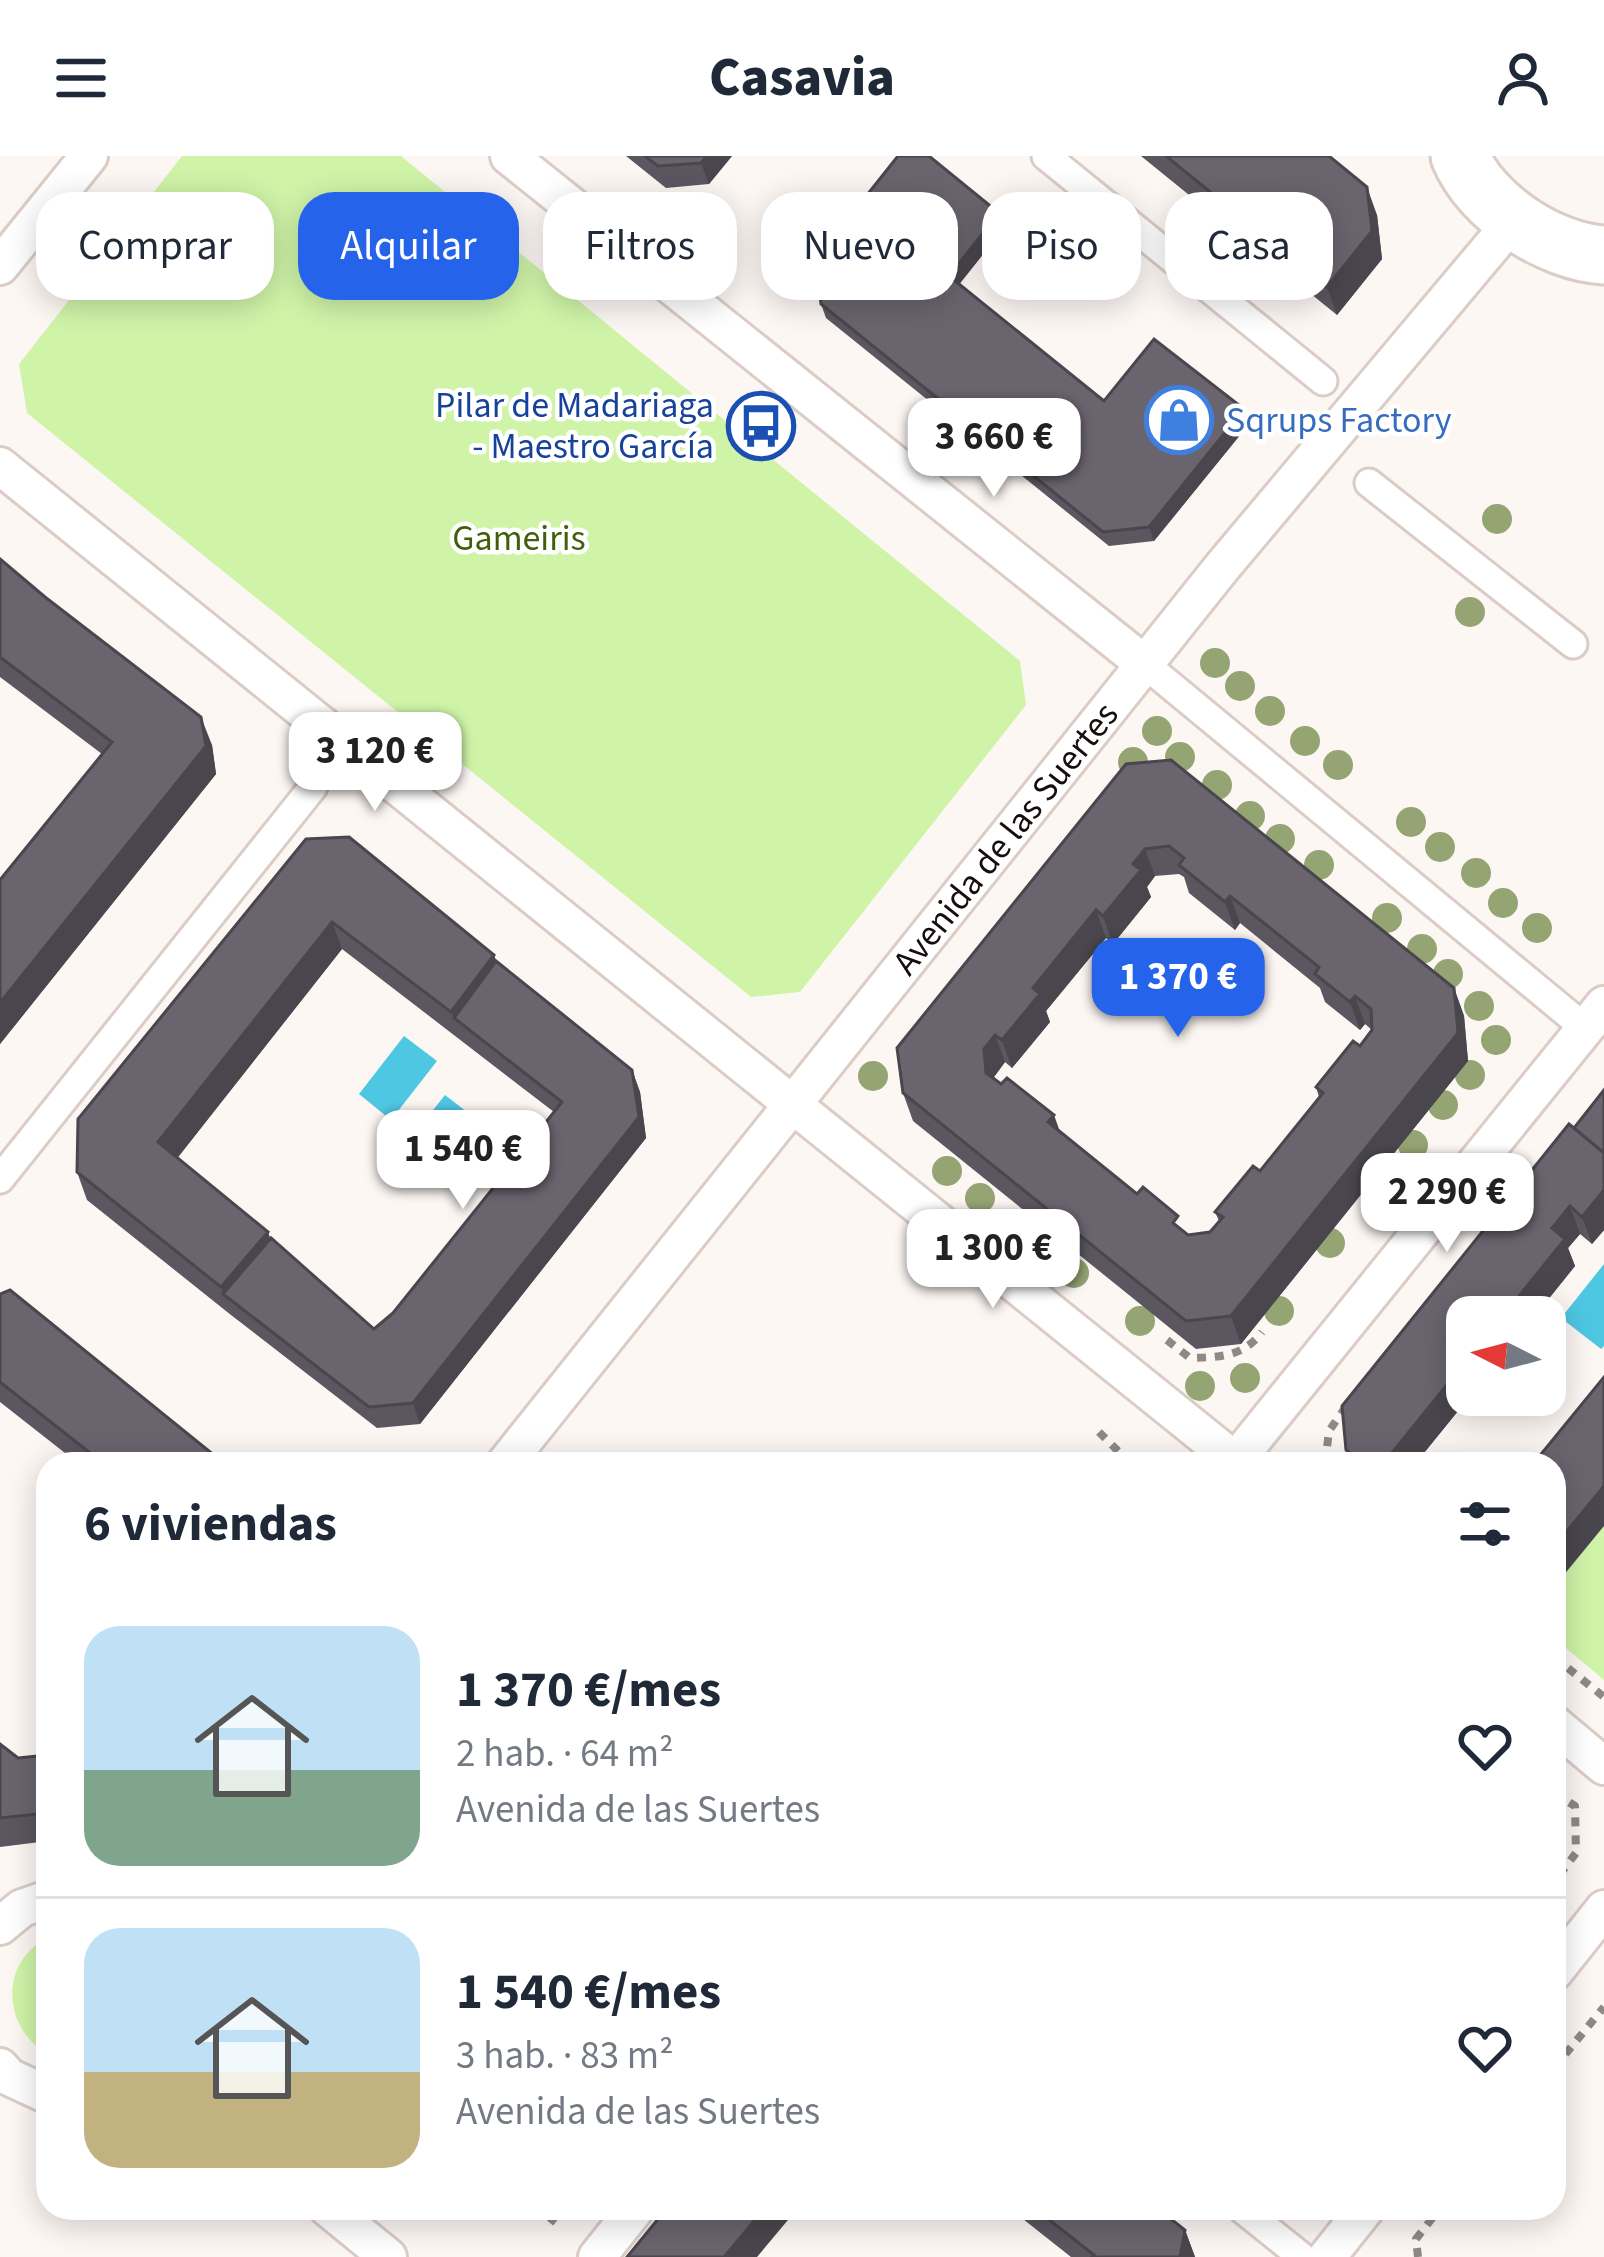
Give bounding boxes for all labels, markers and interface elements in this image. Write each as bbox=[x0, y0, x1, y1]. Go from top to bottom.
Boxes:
text: Casavia bbox=[709, 40, 895, 117]
icon: menu bbox=[48, 45, 114, 111]
icon: person bbox=[1490, 45, 1556, 111]
chip: Comprar bbox=[36, 192, 274, 300]
chip: Alquilar bbox=[298, 192, 519, 300]
chip: Filtros bbox=[543, 192, 737, 300]
chip: Nuevo bbox=[761, 192, 958, 300]
chip: Piso bbox=[982, 192, 1141, 300]
chip: Casa bbox=[1165, 192, 1333, 300]
place label: Pilar de Madariaga - Maestro García bbox=[435, 380, 714, 472]
shop icon: Sqrups Factory bbox=[1144, 385, 1214, 455]
bus stop icon: Pilar de Madariaga - Maestro García bbox=[726, 391, 796, 461]
place label: Sqrups Factory bbox=[1226, 395, 1452, 446]
pin: 3 660 € bbox=[883, 398, 1105, 500]
text: 3 660 € bbox=[935, 409, 1053, 465]
park label: Gameiris bbox=[452, 513, 586, 564]
street label: Avenida de las Suertes bbox=[880, 691, 1130, 986]
pin: 3 120 € bbox=[264, 712, 486, 814]
text: 3 120 € bbox=[316, 723, 434, 779]
pin: 1 370 € bbox=[1067, 938, 1289, 1040]
text: 1 370 € bbox=[1119, 949, 1237, 1005]
pin: 1 540 € bbox=[352, 1110, 574, 1212]
text: 1 540 € bbox=[404, 1121, 522, 1177]
pin: 2 290 € bbox=[1336, 1153, 1558, 1255]
text: 2 290 € bbox=[1388, 1164, 1506, 1220]
pin: 1 300 € bbox=[882, 1209, 1104, 1311]
text: 1 300 € bbox=[934, 1220, 1052, 1276]
north arrow bbox=[1446, 1296, 1566, 1416]
map controls bbox=[1446, 1296, 1566, 1416]
text: 6 viviendas bbox=[84, 1488, 337, 1560]
icon: filters bbox=[1452, 1491, 1518, 1557]
text: 1 370 €/mes bbox=[456, 1654, 721, 1726]
icon: home bbox=[180, 1674, 324, 1818]
icon: heart bbox=[1452, 1713, 1518, 1779]
text: 2 hab. · 64 m² bbox=[456, 1726, 673, 1782]
text: Avenida de las Suertes bbox=[456, 1782, 820, 1838]
text: 1 540 €/mes bbox=[456, 1956, 721, 2028]
icon: home bbox=[180, 1976, 324, 2120]
icon: heart bbox=[1452, 2015, 1518, 2081]
text: 3 hab. · 83 m² bbox=[456, 2028, 673, 2084]
text: Avenida de las Suertes bbox=[456, 2084, 820, 2140]

